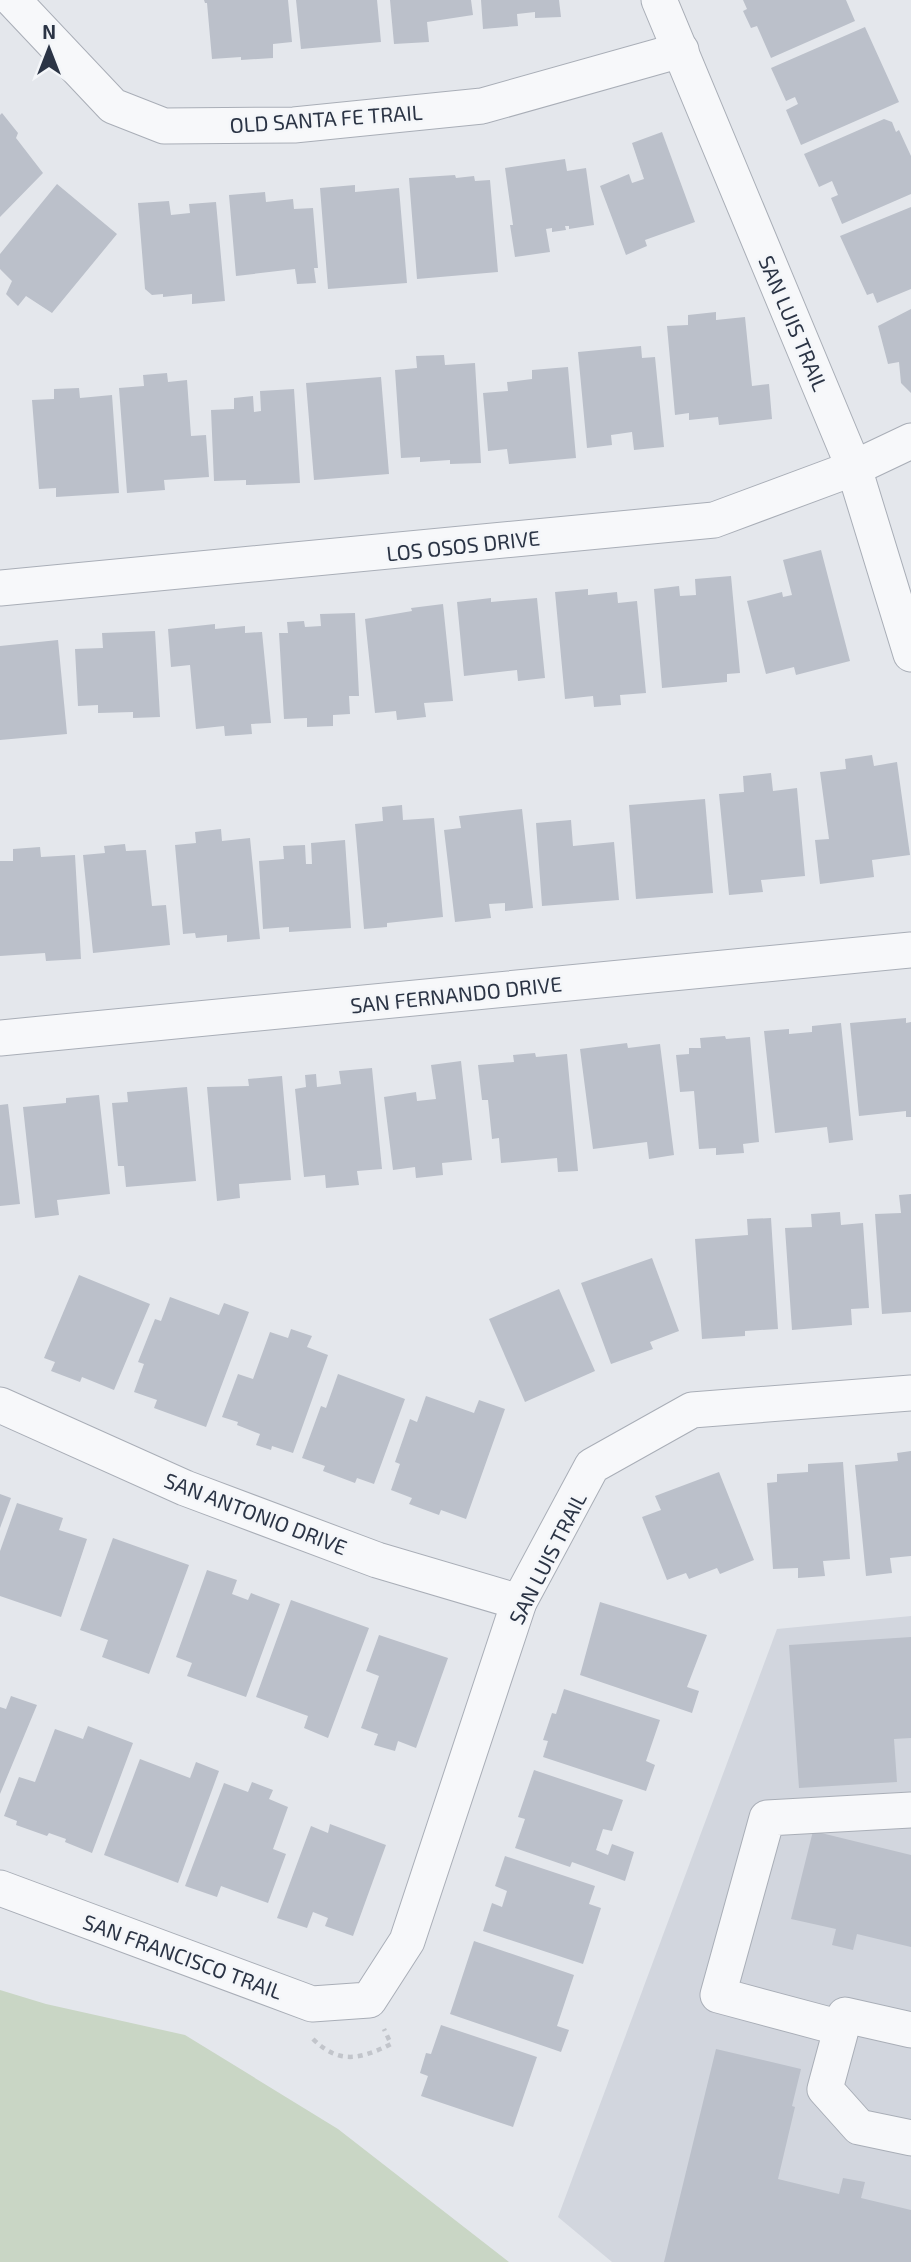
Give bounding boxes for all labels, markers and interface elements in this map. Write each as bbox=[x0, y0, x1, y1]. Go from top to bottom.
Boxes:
north arrow bbox=[14, 14, 84, 84]
text: N bbox=[42, 20, 56, 43]
street label: OLD SANTA FE TRAIL bbox=[229, 99, 423, 137]
street label: SAN LUIS TRAIL bbox=[754, 251, 834, 395]
street label: LOS OSOS DRIVE bbox=[385, 525, 541, 565]
street label: SAN FERNANDO DRIVE bbox=[349, 970, 563, 1018]
street label: SAN ANTONIO DRIVE bbox=[161, 1467, 351, 1559]
street label: SAN LUIS TRAIL bbox=[503, 1488, 591, 1628]
street label: SAN FRANCISCO TRAIL bbox=[80, 1908, 286, 2004]

